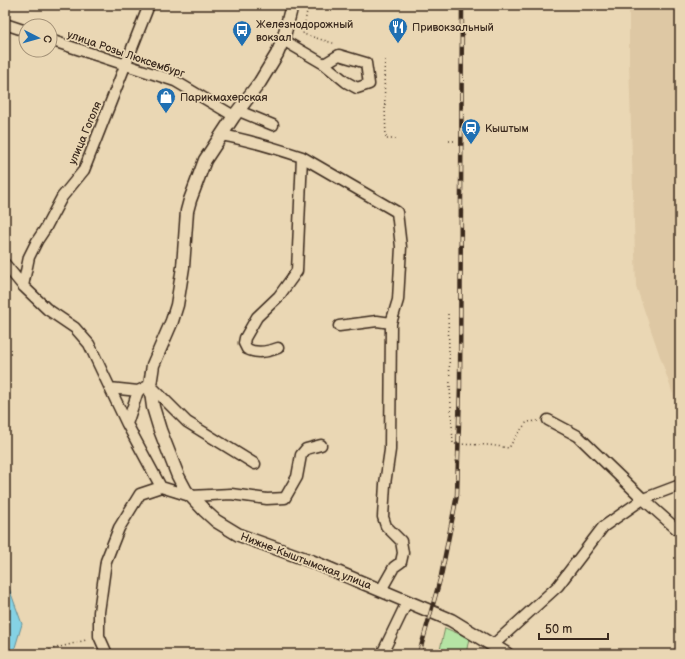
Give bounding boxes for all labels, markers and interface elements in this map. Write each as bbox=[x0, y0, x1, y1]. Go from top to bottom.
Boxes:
restaurant icon: Привокзальный bbox=[387, 16, 409, 44]
north arrow bbox=[18, 18, 58, 58]
place label: Железнодорожный вокзал bbox=[256, 18, 353, 44]
bus stop icon: Железнодорожный вокзал bbox=[231, 19, 253, 47]
place label: Привокзальный bbox=[412, 21, 494, 34]
street label: улица Розы Люксембург bbox=[66, 28, 187, 80]
text: С bbox=[41, 35, 54, 44]
shop icon: Парикмахерская bbox=[155, 86, 177, 114]
place label: Парикмахерская bbox=[180, 91, 268, 104]
street label: улица Гоголя bbox=[66, 100, 104, 166]
station icon: Кыштым bbox=[460, 117, 482, 145]
place label: Кыштым bbox=[485, 122, 529, 135]
street label: Нижне-Кыштымская улица bbox=[239, 530, 374, 592]
scale bar bbox=[539, 615, 608, 641]
text: 50 m bbox=[545, 622, 572, 637]

